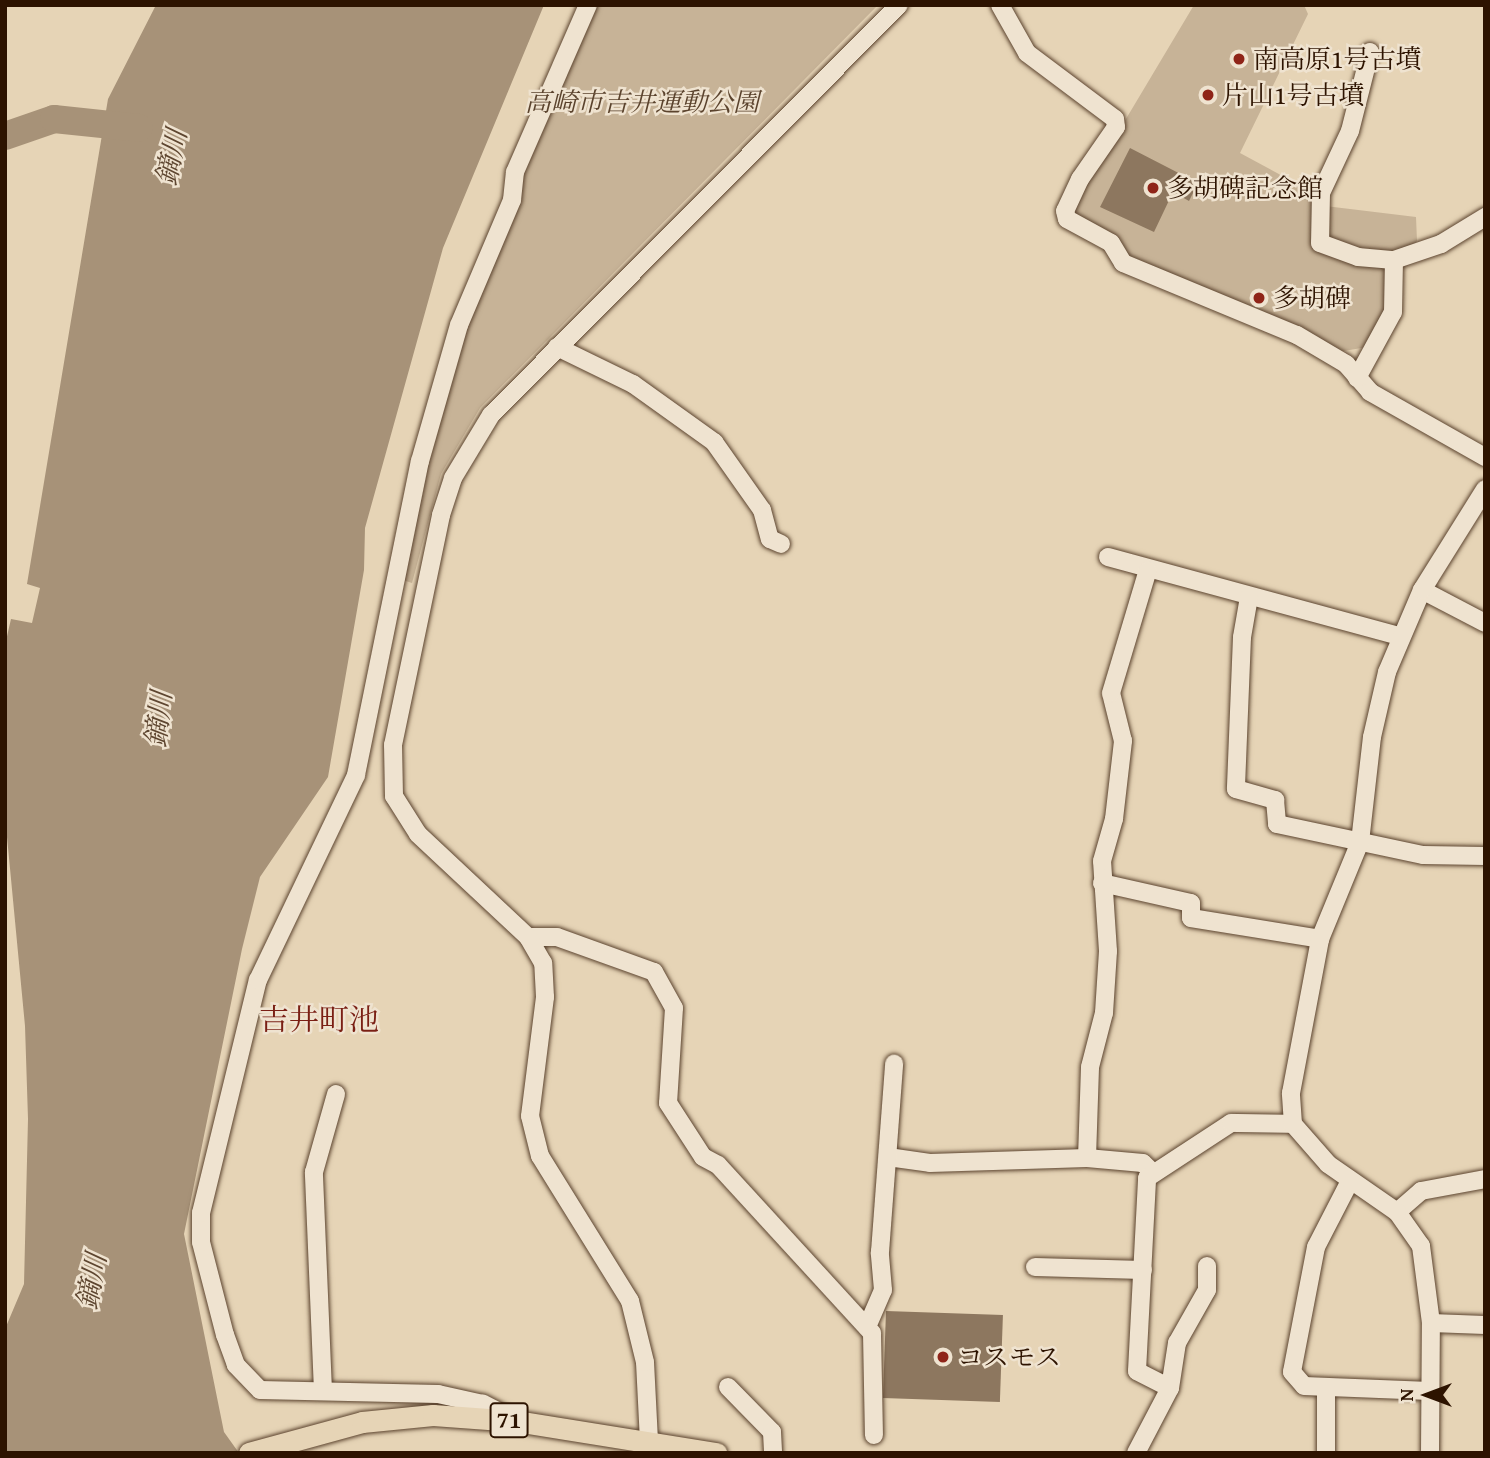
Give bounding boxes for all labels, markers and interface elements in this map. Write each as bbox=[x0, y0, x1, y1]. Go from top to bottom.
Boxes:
place label: 南高原1号古墳 bbox=[1253, 43, 1422, 75]
marker: 南高原1号古墳 bbox=[1231, 51, 1247, 67]
place label: 片山1号古墳 bbox=[1222, 79, 1365, 111]
park label: 高崎市吉井運動公園 bbox=[525, 86, 759, 118]
marker: 片山1号古墳 bbox=[1200, 87, 1216, 103]
water label: 鏑川 bbox=[149, 126, 193, 188]
place label: 多胡碑記念館 bbox=[1167, 172, 1323, 204]
marker: 多胡碑記念館 bbox=[1145, 180, 1161, 196]
place label: 多胡碑 bbox=[1273, 282, 1351, 314]
marker: 多胡碑 bbox=[1251, 290, 1267, 306]
water label: 鏑川 bbox=[138, 689, 178, 749]
district label: 吉井町池 bbox=[259, 1001, 379, 1037]
water label: 鏑川 bbox=[69, 1250, 113, 1312]
place label: コスモス bbox=[957, 1341, 1061, 1373]
marker: コスモス bbox=[935, 1349, 951, 1365]
north arrow bbox=[1392, 1360, 1462, 1430]
text: N bbox=[1392, 1389, 1420, 1401]
road number: 71 bbox=[488, 1400, 530, 1440]

